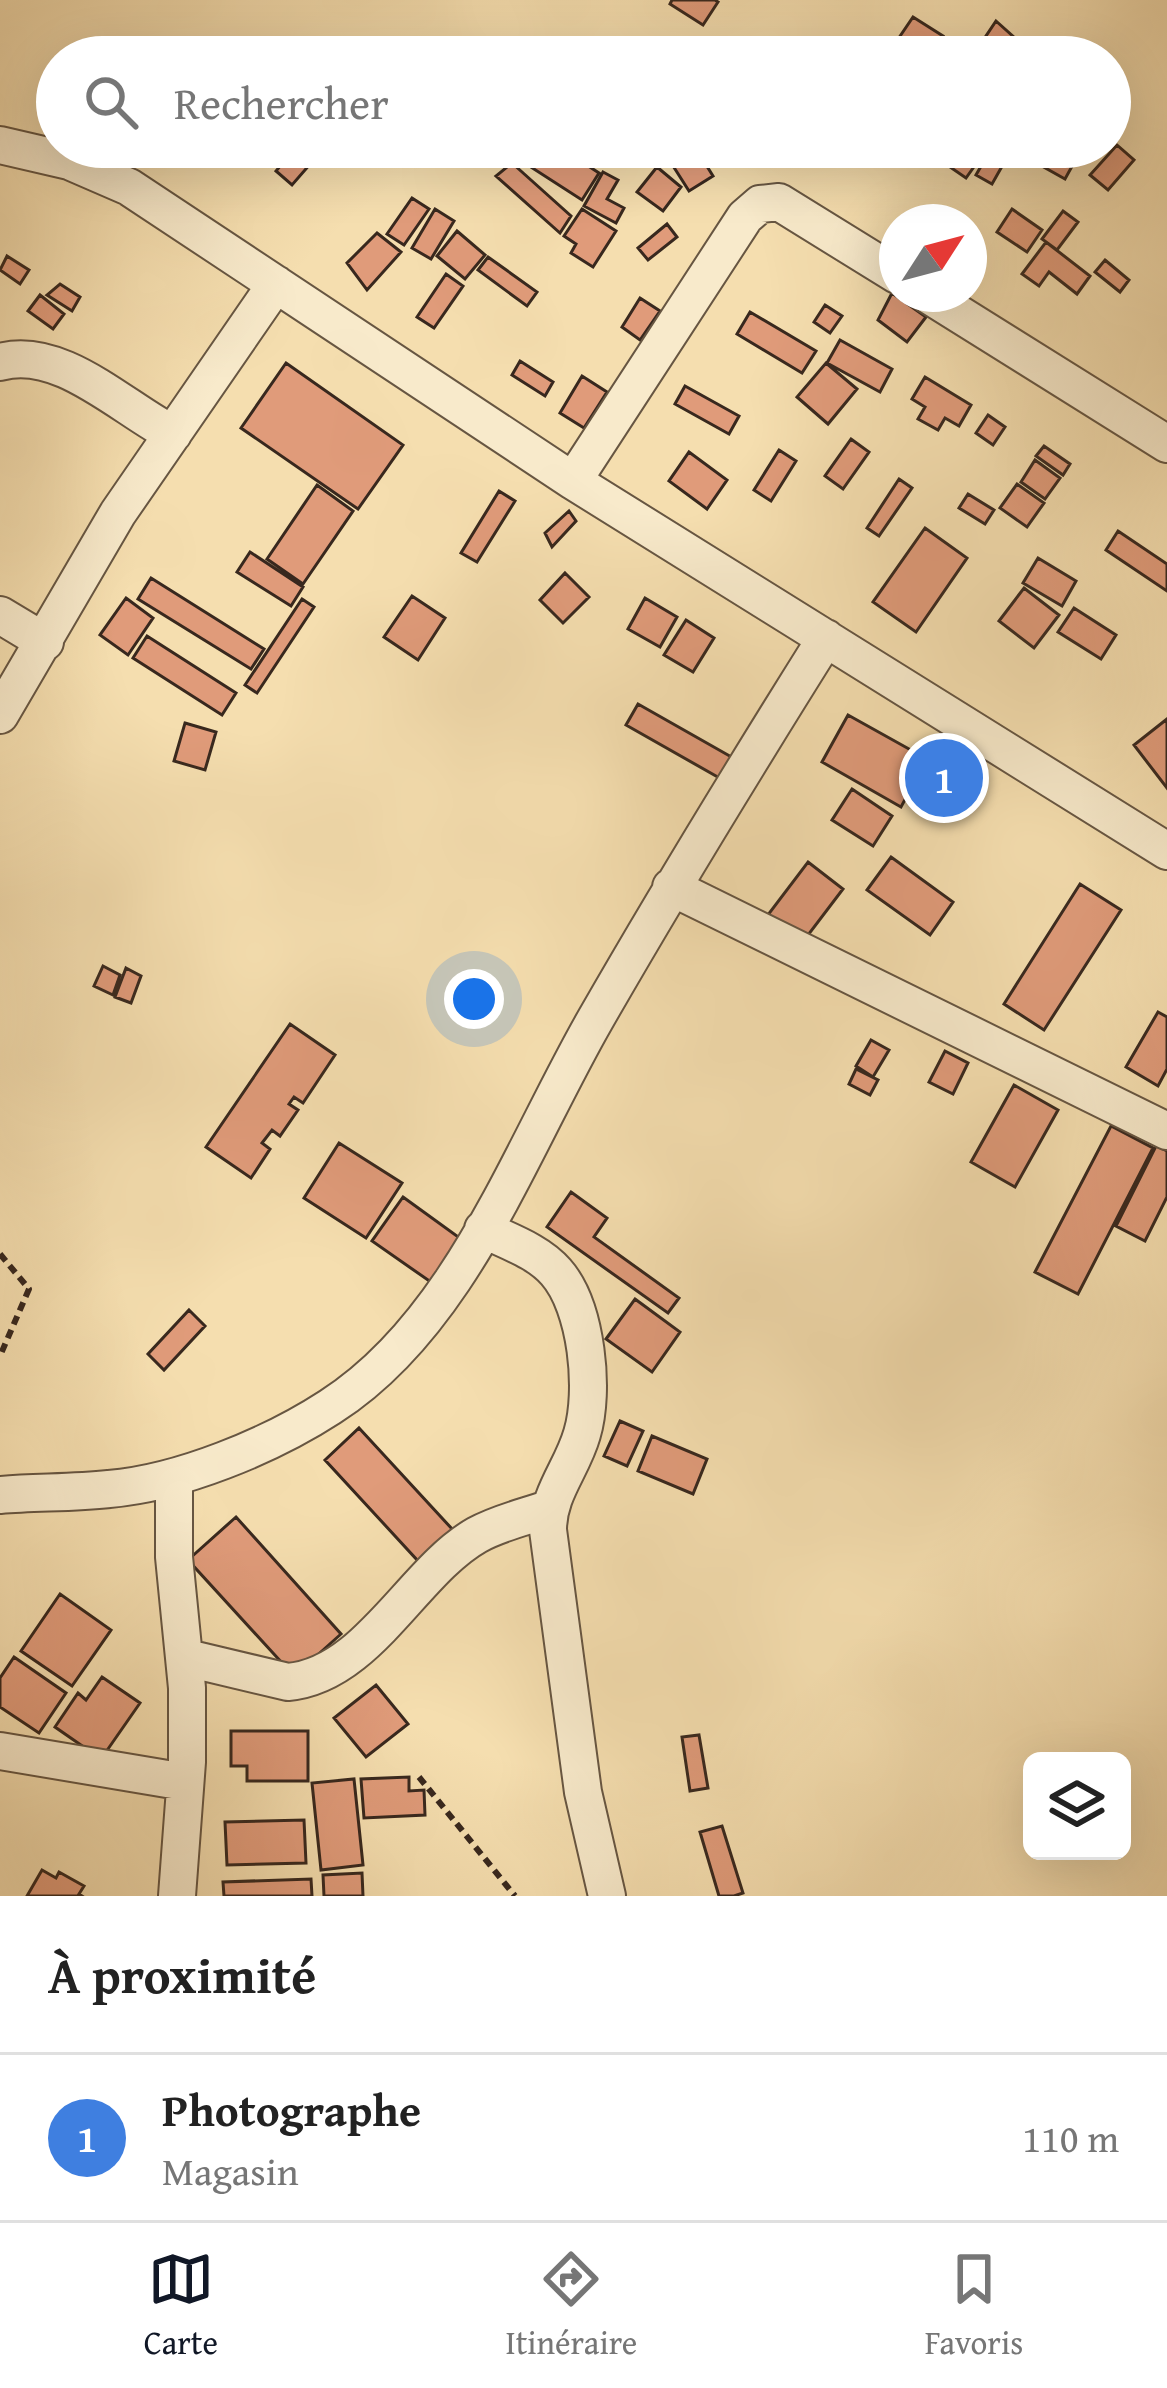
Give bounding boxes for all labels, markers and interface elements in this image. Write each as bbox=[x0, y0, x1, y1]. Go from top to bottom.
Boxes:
search box bbox=[36, 36, 1131, 168]
icon: search bbox=[78, 69, 144, 135]
text: Rechercher bbox=[174, 70, 389, 135]
north arrow bbox=[879, 204, 987, 312]
pin: 1 bbox=[905, 733, 983, 823]
your location bbox=[444, 969, 504, 1029]
map controls bbox=[1023, 1752, 1131, 1860]
button: layers bbox=[1023, 1752, 1131, 1860]
text: À proximité bbox=[48, 1937, 316, 2012]
text: Photographe bbox=[162, 2077, 421, 2142]
text: 1 bbox=[77, 2109, 97, 2166]
text: 110 m bbox=[1022, 2109, 1119, 2166]
text: Magasin bbox=[162, 2142, 299, 2199]
tab: Carte bbox=[144, 2246, 218, 2366]
tab: Itinéraire bbox=[505, 2246, 637, 2366]
tab: Favoris bbox=[925, 2246, 1023, 2366]

